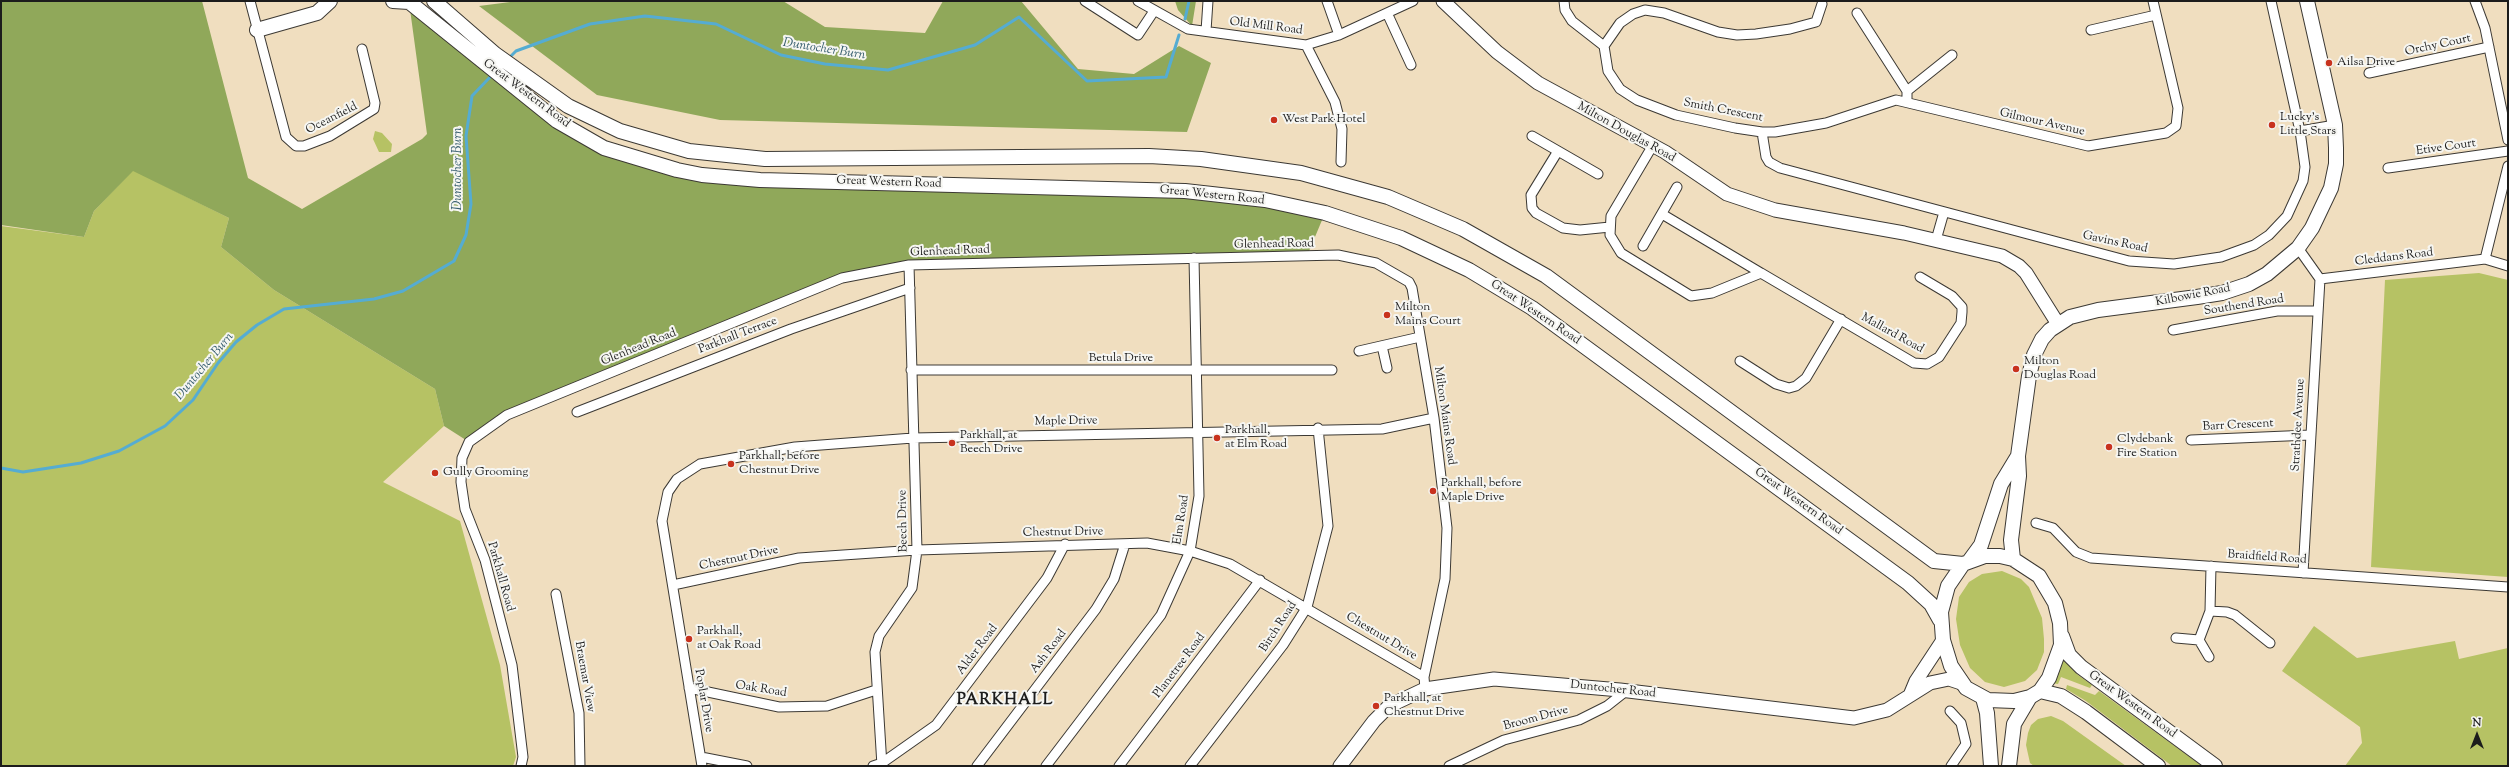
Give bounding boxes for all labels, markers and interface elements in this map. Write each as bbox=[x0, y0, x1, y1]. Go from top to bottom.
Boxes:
street label: Old Mill Road bbox=[1229, 15, 1303, 39]
street label: Orchy Court bbox=[2404, 32, 2472, 60]
water label: Duntocher Burn bbox=[782, 36, 866, 64]
place label: Ailsa Drive bbox=[2337, 56, 2395, 70]
street label: Great Western Road bbox=[480, 57, 572, 131]
marker: Ailsa Drive bbox=[2324, 58, 2334, 68]
street label: Smith Crescent bbox=[1682, 96, 1764, 126]
street label: Oceanfield bbox=[304, 100, 360, 138]
street label: Milton Douglas Road bbox=[1574, 100, 1678, 166]
street label: Gilmour Avenue bbox=[1998, 106, 2086, 140]
place label: Lucky's Little Stars bbox=[2280, 111, 2336, 139]
place label: West Park Hotel bbox=[1282, 113, 1366, 127]
marker: West Park Hotel bbox=[1269, 115, 1279, 125]
marker: Lucky's Little Stars bbox=[2267, 120, 2277, 130]
water label: Duntocher Burn bbox=[451, 127, 467, 211]
street label: Etive Court bbox=[2415, 137, 2477, 159]
street label: Great Western Road bbox=[836, 174, 942, 192]
street label: Great Western Road bbox=[1159, 183, 1265, 209]
street label: Gavins Road bbox=[2081, 229, 2149, 257]
street label: Glenhead Road bbox=[1234, 237, 1314, 253]
street label: Glenhead Road bbox=[910, 243, 990, 261]
street label: Cleddans Road bbox=[2354, 246, 2434, 270]
street label: Great Western Road bbox=[1487, 278, 1583, 348]
street label: Kilbowie Road bbox=[2154, 282, 2232, 310]
street label: Southend Road bbox=[2203, 293, 2285, 319]
place label: Milton Mains Court bbox=[1395, 301, 1461, 329]
marker: Milton Mains Court bbox=[1382, 310, 1392, 320]
street label: Mallard Road bbox=[1858, 311, 1926, 357]
street label: Parkhall Terrace bbox=[697, 314, 779, 358]
street label: Glenhead Road bbox=[599, 326, 679, 370]
water label: Duntocher Burn bbox=[172, 330, 238, 404]
street label: Betula Drive bbox=[1089, 352, 1153, 366]
place label: Milton Douglas Road bbox=[2024, 355, 2096, 383]
marker: Milton Douglas Road bbox=[2011, 364, 2021, 374]
street label: Milton Mains Road bbox=[1430, 366, 1458, 466]
street label: Strathdee Avenue bbox=[2289, 378, 2309, 472]
street label: Maple Drive bbox=[1034, 414, 1098, 430]
street label: Barr Crescent bbox=[2202, 417, 2274, 435]
place label: Parkhall, at Elm Road bbox=[1225, 424, 1287, 452]
place label: Parkhall, at Beech Drive bbox=[960, 429, 1023, 457]
marker: Parkhall, at Elm Road bbox=[1212, 433, 1222, 443]
place label: Clydebank Fire Station bbox=[2117, 433, 2177, 461]
marker: Parkhall, at Beech Drive bbox=[947, 438, 957, 448]
marker: Clydebank Fire Station bbox=[2104, 442, 2114, 452]
place label: Parkhall, before Chestnut Drive bbox=[739, 450, 819, 478]
marker: Parkhall, before Chestnut Drive bbox=[726, 459, 736, 469]
street label: Great Western Road bbox=[1751, 465, 1845, 539]
place label: Gully Grooming bbox=[443, 466, 528, 480]
marker: Gully Grooming bbox=[430, 468, 440, 478]
place label: Parkhall, before Maple Drive bbox=[1441, 477, 1521, 505]
marker: Parkhall, before Maple Drive bbox=[1428, 486, 1438, 496]
street label: Beech Drive bbox=[896, 490, 912, 552]
street label: Elm Road bbox=[1171, 494, 1193, 546]
street label: Chestnut Drive bbox=[1023, 525, 1103, 541]
street label: Parkhall Road bbox=[483, 541, 517, 613]
street label: Chestnut Drive bbox=[698, 544, 780, 574]
street label: Braidfield Road bbox=[2227, 548, 2307, 568]
street label: Birch Road bbox=[1257, 599, 1301, 655]
street label: Chestnut Drive bbox=[1343, 610, 1419, 664]
street label: Alder Road bbox=[954, 622, 1002, 678]
place label: Parkhall, at Oak Road bbox=[697, 625, 761, 653]
street label: Ash Road bbox=[1028, 627, 1070, 677]
street label: Planetree Road bbox=[1151, 631, 1209, 701]
marker: Parkhall, at Oak Road bbox=[684, 634, 694, 644]
street label: Braemar View bbox=[571, 640, 597, 714]
street label: Poplar Drive bbox=[690, 668, 716, 734]
street label: Great Western Road bbox=[2085, 668, 2179, 742]
street label: Duntocher Road bbox=[1569, 678, 1657, 702]
street label: Oak Road bbox=[734, 679, 788, 701]
district label: PARKHALL bbox=[957, 691, 1053, 711]
place label: Parkhall, at Chestnut Drive bbox=[1384, 692, 1464, 720]
marker: Parkhall, at Chestnut Drive bbox=[1371, 701, 1381, 711]
street label: Broom Drive bbox=[1502, 703, 1570, 735]
north arrow bbox=[2457, 715, 2497, 755]
text: N bbox=[2473, 715, 2481, 731]

